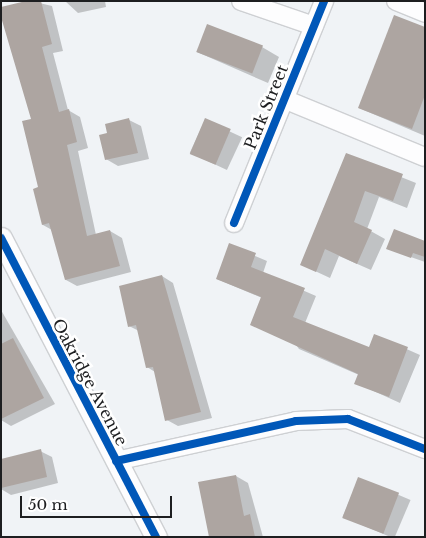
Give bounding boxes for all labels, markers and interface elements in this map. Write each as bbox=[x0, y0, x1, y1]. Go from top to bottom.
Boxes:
street label: Park Street bbox=[240, 62, 292, 152]
street label: Oakridge Avenue bbox=[48, 315, 132, 449]
scale bar bbox=[22, 486, 175, 518]
text: 50 m bbox=[28, 495, 68, 514]

